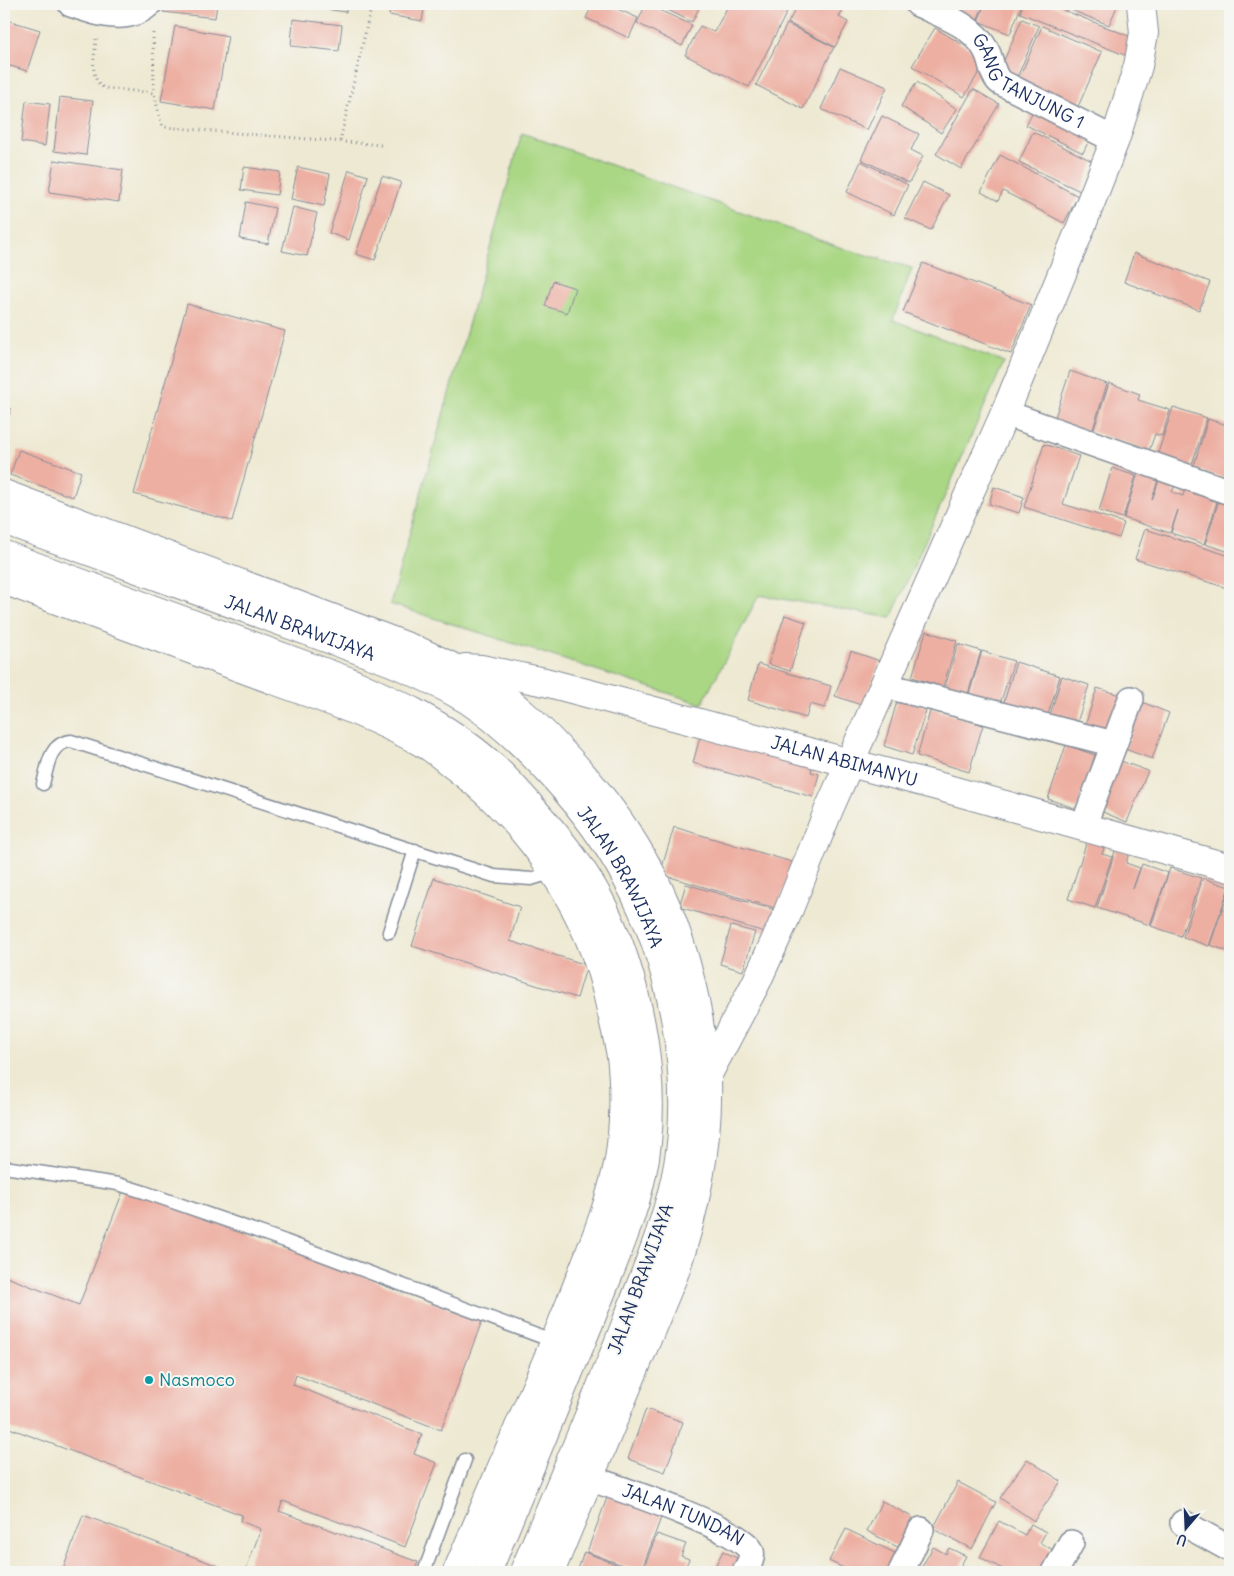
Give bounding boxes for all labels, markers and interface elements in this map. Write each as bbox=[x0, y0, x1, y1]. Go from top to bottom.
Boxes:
street label: GANG TANJUNG 1 bbox=[967, 28, 1088, 134]
street label: JALAN BRAWIJAYA bbox=[222, 590, 378, 666]
street label: JALAN ABIMANYU bbox=[769, 730, 920, 791]
street label: JALAN BRAWIJAYA bbox=[572, 801, 668, 951]
street label: JALAN BRAWIJAYA bbox=[603, 1201, 678, 1357]
place label: Nasmoco bbox=[159, 1368, 235, 1391]
marker: Nasmoco bbox=[143, 1374, 155, 1386]
street label: JALAN TUNDAN bbox=[619, 1478, 749, 1551]
north arrow bbox=[1162, 1504, 1212, 1554]
text: U bbox=[1174, 1530, 1189, 1550]

